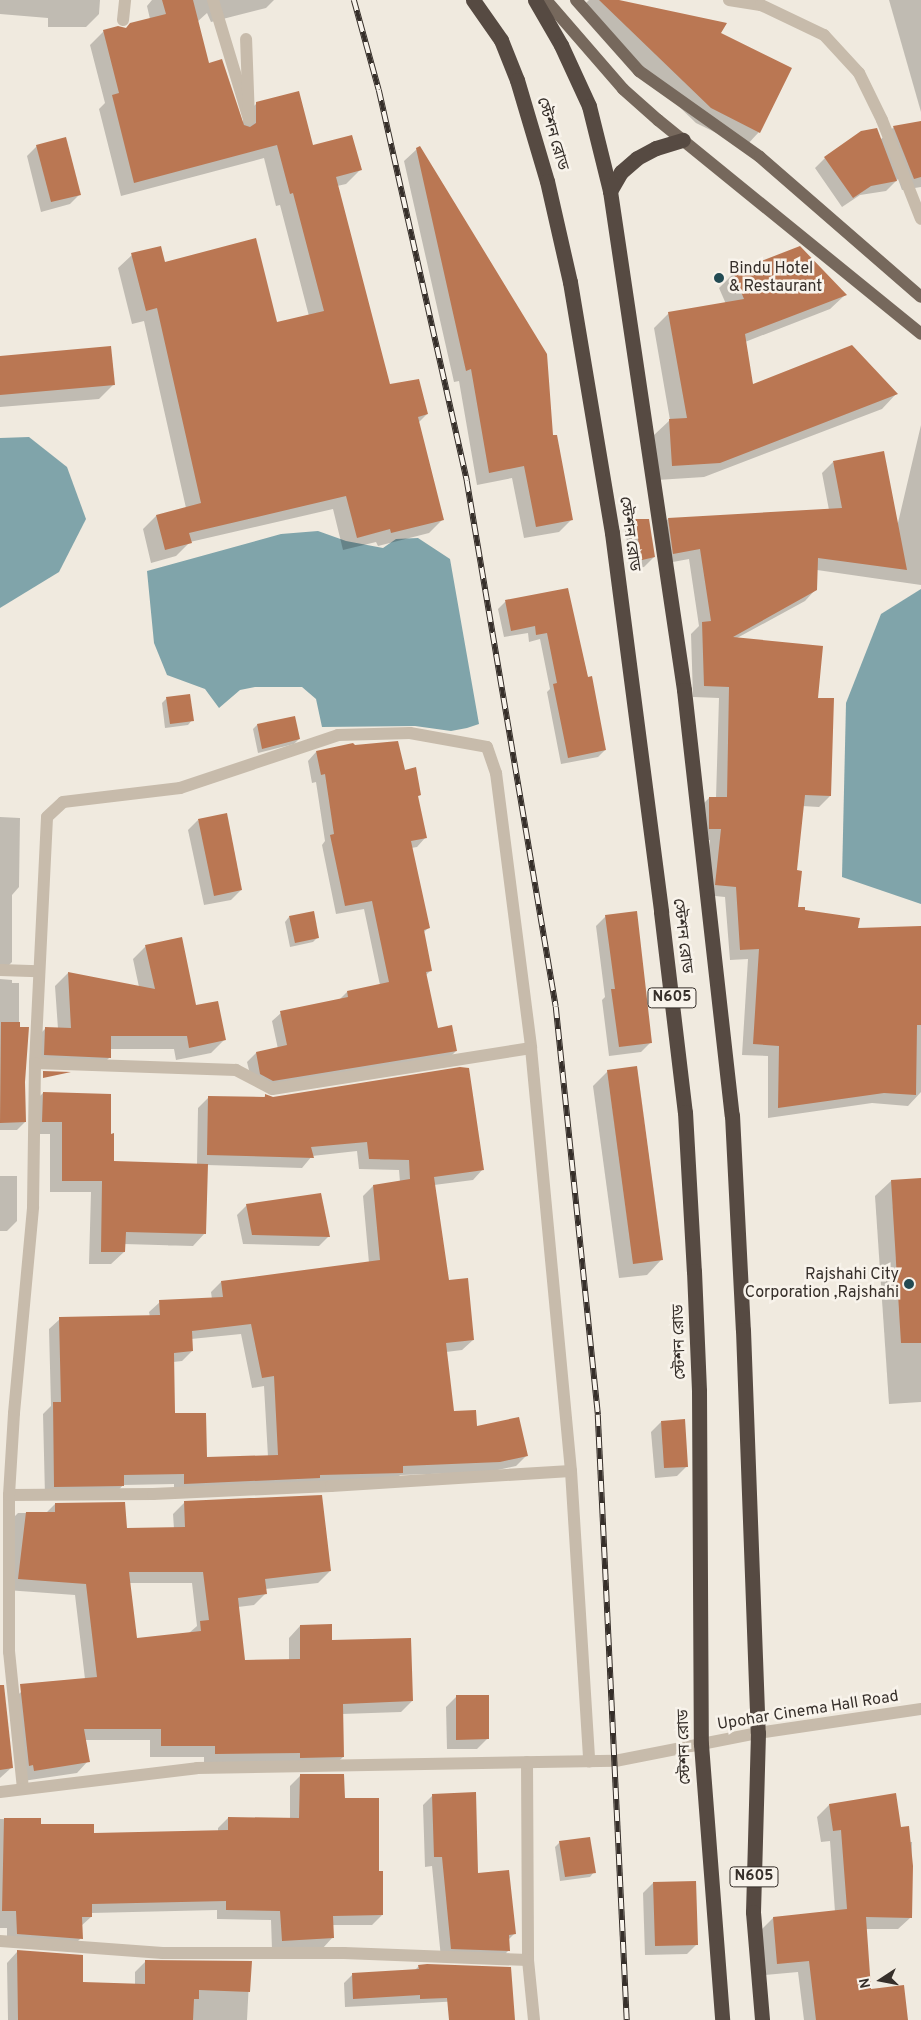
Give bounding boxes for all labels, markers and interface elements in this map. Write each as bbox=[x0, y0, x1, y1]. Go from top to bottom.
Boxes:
street label: স্টেশন রোড bbox=[532, 95, 572, 173]
place label: Bindu Hotel & Restaurant bbox=[729, 259, 822, 297]
marker: Bindu Hotel & Restaurant bbox=[713, 272, 725, 284]
street label: স্টেশন রোড bbox=[614, 495, 644, 573]
street label: স্টেশন রোড bbox=[668, 897, 696, 975]
road number: N605 bbox=[647, 986, 697, 1010]
place label: Rajshahi City Corporation ,Rajshahi bbox=[745, 1265, 899, 1303]
marker: Rajshahi City Corporation ,Rajshahi bbox=[903, 1278, 915, 1290]
street label: স্টেশন রোড bbox=[669, 1304, 691, 1380]
street label: Upohar Cinema Hall Road bbox=[716, 1687, 900, 1735]
street label: স্টেশন রোড bbox=[674, 1709, 696, 1785]
road number: N605 bbox=[729, 1864, 779, 1890]
north arrow bbox=[856, 1955, 906, 2005]
text: N bbox=[856, 1976, 875, 1990]

